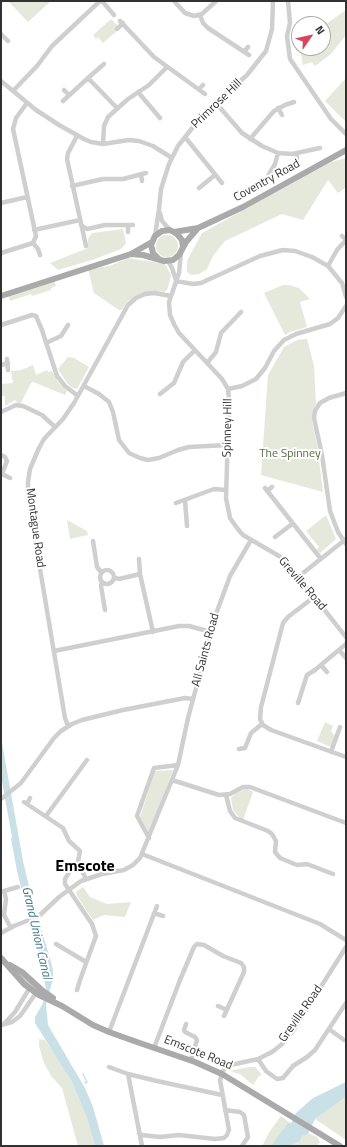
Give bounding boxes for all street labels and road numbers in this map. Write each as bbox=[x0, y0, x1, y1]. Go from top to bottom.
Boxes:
street label: Primrose Hill bbox=[189, 76, 245, 132]
street label: Coventry Road bbox=[231, 157, 303, 205]
street label: Spinney Hill bbox=[220, 398, 236, 458]
street label: Montague Road bbox=[22, 487, 48, 569]
street label: Greville Road bbox=[275, 554, 329, 614]
street label: All Saints Road bbox=[189, 612, 223, 688]
street label: Greville Road bbox=[276, 983, 326, 1045]
street label: Emscote Road bbox=[162, 1033, 234, 1073]

